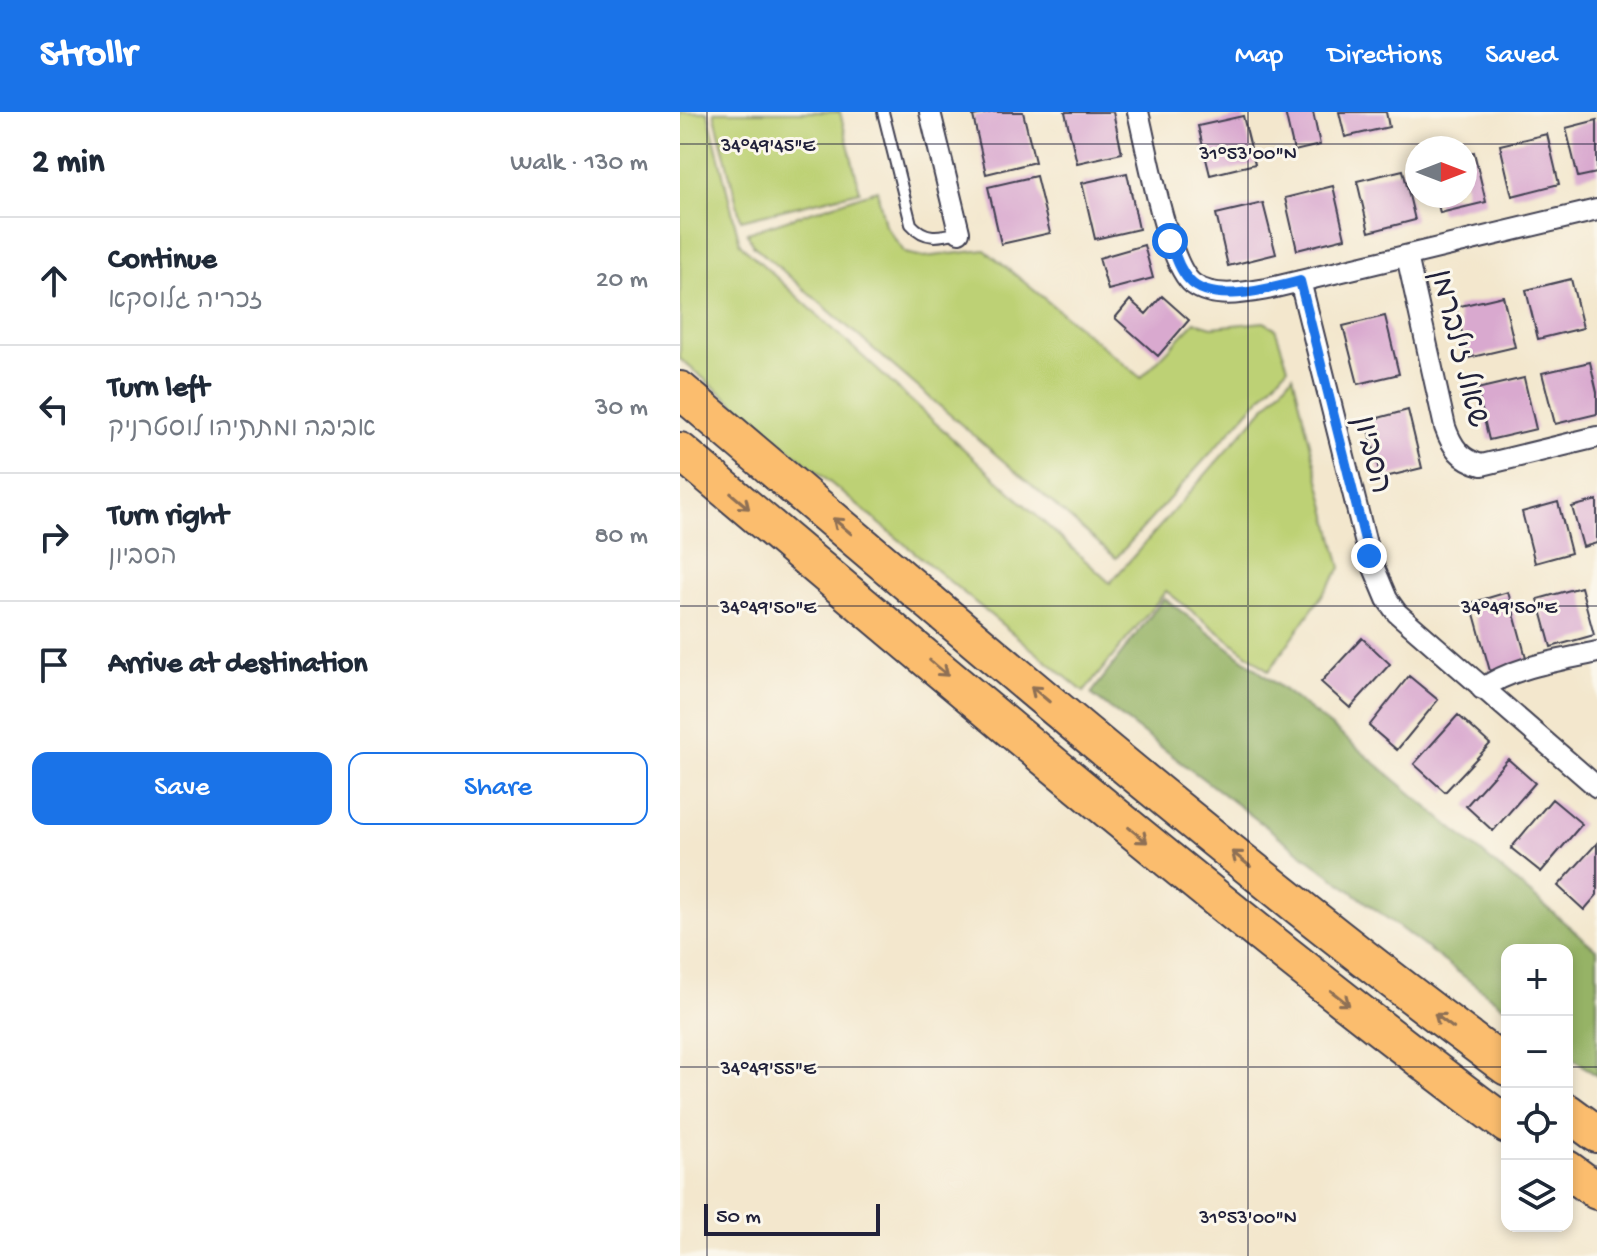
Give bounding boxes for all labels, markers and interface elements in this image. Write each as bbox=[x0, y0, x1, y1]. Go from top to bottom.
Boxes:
text: Strollr bbox=[40, 34, 137, 78]
text: Map bbox=[1235, 40, 1283, 73]
text: Directions bbox=[1327, 40, 1441, 73]
text: Saved bbox=[1485, 40, 1557, 73]
text: 34°49'45"E bbox=[720, 136, 817, 159]
north arrow bbox=[1405, 136, 1477, 208]
text: 2 min bbox=[32, 144, 104, 184]
text: 31°53'00"N bbox=[1198, 144, 1297, 167]
text: Walk · 130 m bbox=[510, 149, 648, 180]
route start bbox=[1152, 223, 1188, 259]
text: Continue bbox=[108, 244, 217, 279]
icon: ahead bbox=[32, 259, 76, 303]
text: 20 m bbox=[596, 266, 648, 297]
street label: שאול זילברמן bbox=[1420, 266, 1496, 432]
text: זכריה גלוסקא bbox=[108, 287, 263, 318]
text: Turn left bbox=[108, 372, 209, 407]
icon: left bbox=[32, 387, 76, 431]
text: 30 m bbox=[595, 394, 648, 425]
street label: הסביון bbox=[1343, 412, 1396, 498]
text: אביבה ומתתיהו לוסטרניק bbox=[108, 415, 376, 446]
one-way arrow bbox=[729, 492, 749, 510]
text: Turn right bbox=[108, 500, 228, 535]
icon: right bbox=[32, 515, 76, 559]
one-way arrow bbox=[832, 517, 852, 535]
text: 80 m bbox=[594, 522, 648, 553]
route end bbox=[1351, 538, 1387, 574]
text: הסביון bbox=[108, 543, 177, 574]
text: 34°49'50"E bbox=[719, 598, 818, 621]
text: 34°49'50"E bbox=[1460, 598, 1559, 621]
icon: arrive bbox=[32, 643, 76, 687]
text: Arrive at destination bbox=[108, 648, 368, 683]
one-way arrow bbox=[928, 659, 948, 677]
one-way arrow bbox=[1031, 685, 1051, 703]
button: Save bbox=[32, 752, 332, 825]
button: Share bbox=[348, 752, 648, 825]
one-way arrow bbox=[1127, 827, 1148, 844]
one-way arrow bbox=[1231, 851, 1252, 868]
map controls bbox=[1501, 944, 1573, 1232]
button: + bbox=[1501, 944, 1573, 1016]
one-way arrow bbox=[1329, 990, 1350, 1007]
one-way arrow bbox=[1434, 1012, 1456, 1029]
button: − bbox=[1501, 1016, 1573, 1088]
text: 34°49'55"E bbox=[719, 1059, 817, 1082]
button: locate bbox=[1501, 1088, 1573, 1160]
button: layers bbox=[1501, 1160, 1573, 1232]
scale bar bbox=[704, 1200, 880, 1236]
text: 50 m bbox=[716, 1205, 761, 1231]
text: 31°53'00"N bbox=[1198, 1208, 1297, 1231]

